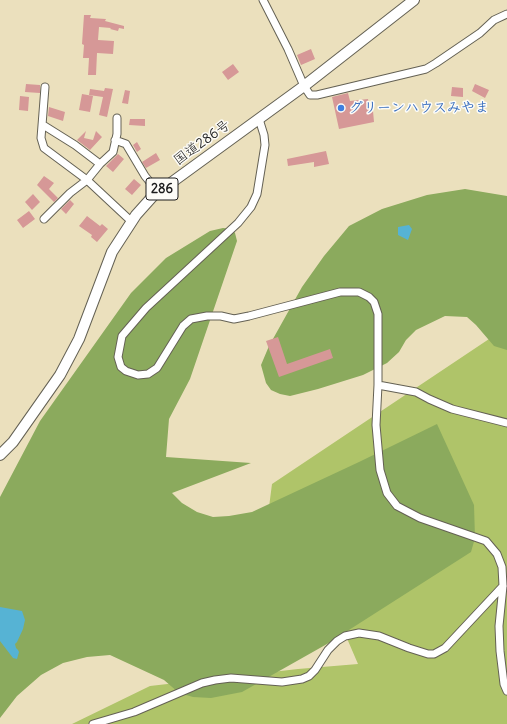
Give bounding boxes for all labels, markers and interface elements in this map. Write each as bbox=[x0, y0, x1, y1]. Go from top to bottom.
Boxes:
place label: グリーンハウスみやま bbox=[349, 100, 489, 116]
marker: グリーンハウスみやま bbox=[336, 103, 346, 113]
street label: 国道286号 bbox=[170, 117, 234, 169]
road number: 286 bbox=[146, 178, 178, 200]

